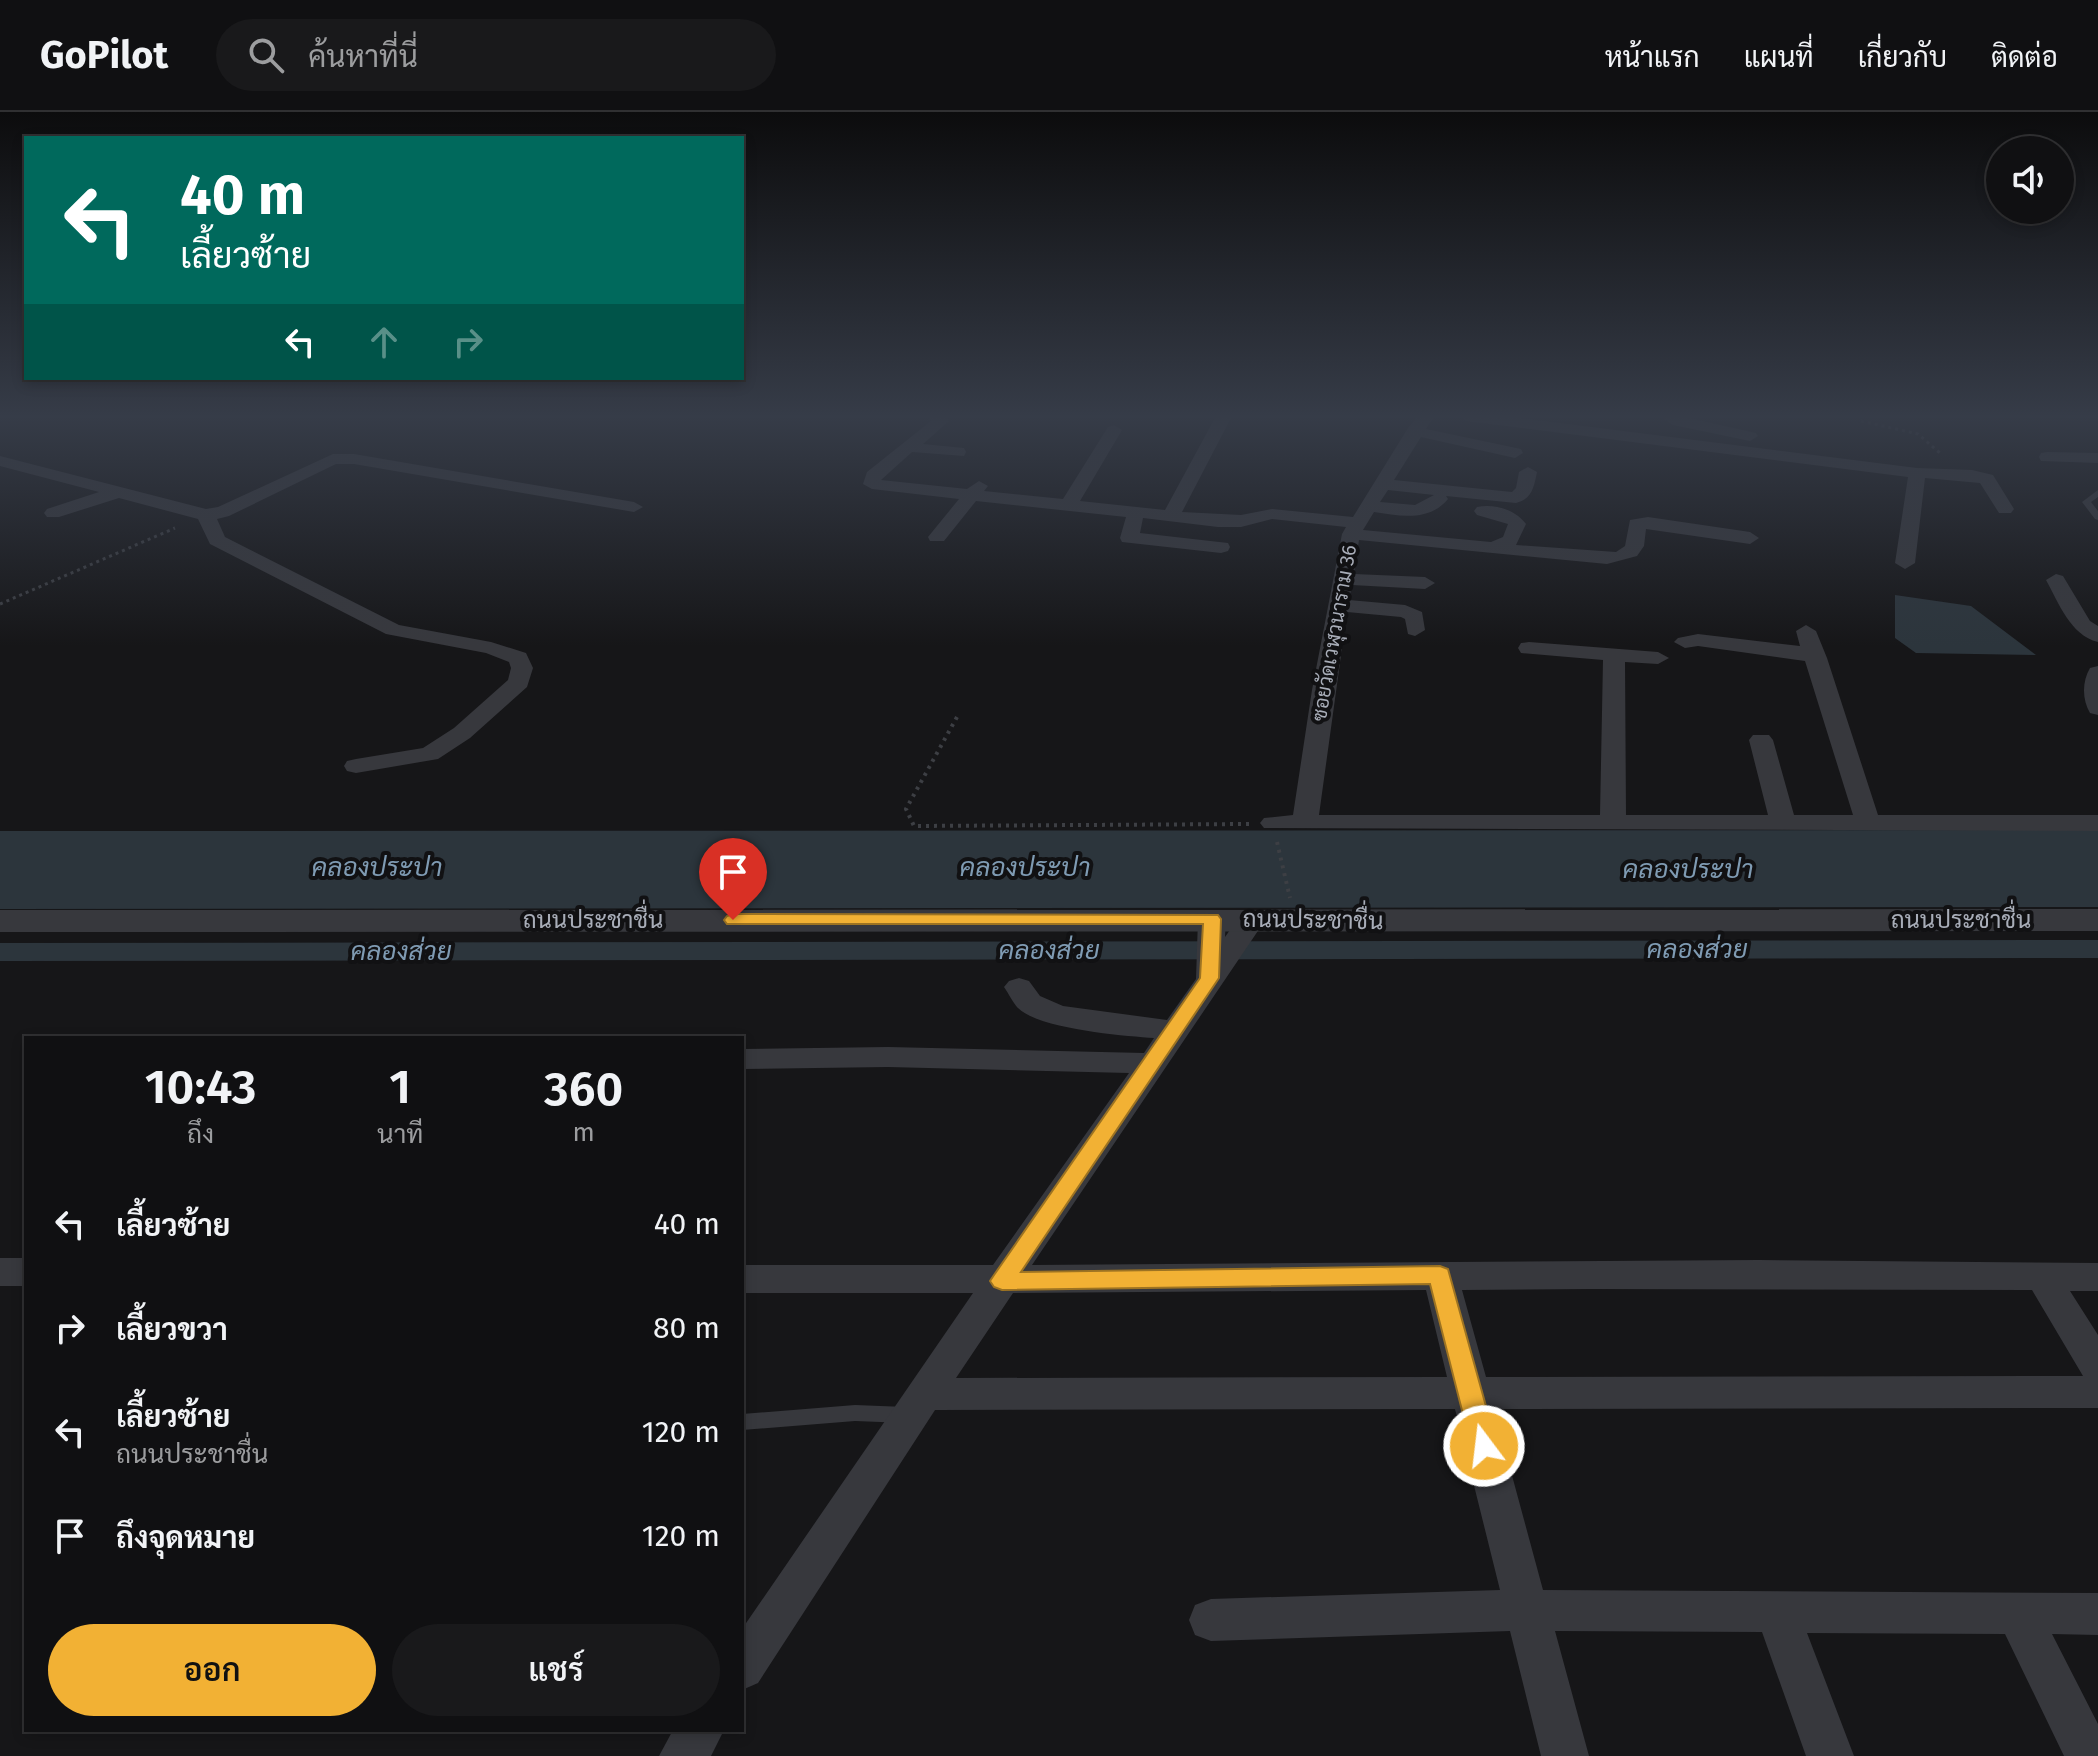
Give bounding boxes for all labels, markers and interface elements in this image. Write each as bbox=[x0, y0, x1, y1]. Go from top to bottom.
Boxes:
search box bbox=[216, 19, 776, 91]
text: GoPilot bbox=[40, 32, 168, 78]
icon: search bbox=[244, 33, 288, 77]
text: ค้นหาที่นี่ bbox=[308, 39, 418, 75]
text: หน้าแรก bbox=[1605, 41, 1700, 74]
text: แผนที่ bbox=[1744, 41, 1814, 74]
text: เกี่ยวกับ bbox=[1858, 41, 1947, 74]
text: ติดต่อ bbox=[1991, 41, 2058, 74]
map controls bbox=[1986, 136, 2074, 224]
button: sound bbox=[1986, 136, 2074, 224]
text: 40 m bbox=[180, 162, 305, 229]
icon: left bbox=[48, 168, 152, 272]
text: เลี้ยวซ้าย bbox=[180, 234, 311, 278]
icon: left bbox=[278, 320, 322, 364]
icon: ahead bbox=[362, 320, 406, 364]
icon: right bbox=[446, 320, 490, 364]
street label: ซอยวัดเวฬุวนาราม 36 bbox=[1307, 543, 1363, 723]
pin bbox=[699, 838, 767, 920]
icon: arrive bbox=[711, 850, 755, 894]
water label: คลองประปา bbox=[312, 852, 442, 883]
water label: คลองประปา bbox=[960, 852, 1090, 883]
water label: คลองประปา bbox=[1623, 854, 1753, 885]
street label: ถนนประชาชื่น bbox=[1242, 898, 1384, 935]
street label: ถนนประชาชื่น bbox=[523, 899, 663, 934]
street label: ถนนประชาชื่น bbox=[1891, 899, 2031, 934]
water label: คลองส่วย bbox=[1646, 934, 1748, 965]
water label: คลองส่วย bbox=[998, 935, 1100, 966]
water label: คลองส่วย bbox=[350, 936, 452, 967]
text: 10:43 bbox=[145, 1058, 256, 1116]
text: 1 bbox=[389, 1058, 411, 1116]
text: 360 bbox=[544, 1060, 623, 1118]
text: m bbox=[573, 1117, 595, 1148]
text: ถึง bbox=[187, 1119, 214, 1150]
text: นาที bbox=[377, 1119, 423, 1150]
icon: left bbox=[48, 1202, 92, 1246]
text: 40 m bbox=[654, 1206, 720, 1242]
text: เลี้ยวซ้าย bbox=[116, 1208, 230, 1244]
icon: right bbox=[48, 1306, 92, 1350]
text: 80 m bbox=[653, 1310, 720, 1346]
text: เลี้ยวขวา bbox=[116, 1312, 228, 1348]
text: เลี้ยวซ้าย bbox=[116, 1399, 230, 1435]
position arrow bbox=[1442, 1404, 1526, 1488]
icon: left bbox=[48, 1410, 92, 1454]
text: 120 m bbox=[642, 1414, 720, 1450]
text: ถนนประชาชื่น bbox=[116, 1439, 268, 1470]
icon: arrive bbox=[48, 1514, 92, 1558]
text: 120 m bbox=[642, 1518, 720, 1554]
text: ถึงจุดหมาย bbox=[116, 1520, 255, 1556]
button: ออก bbox=[48, 1624, 376, 1716]
button: แชร์ bbox=[392, 1624, 720, 1716]

